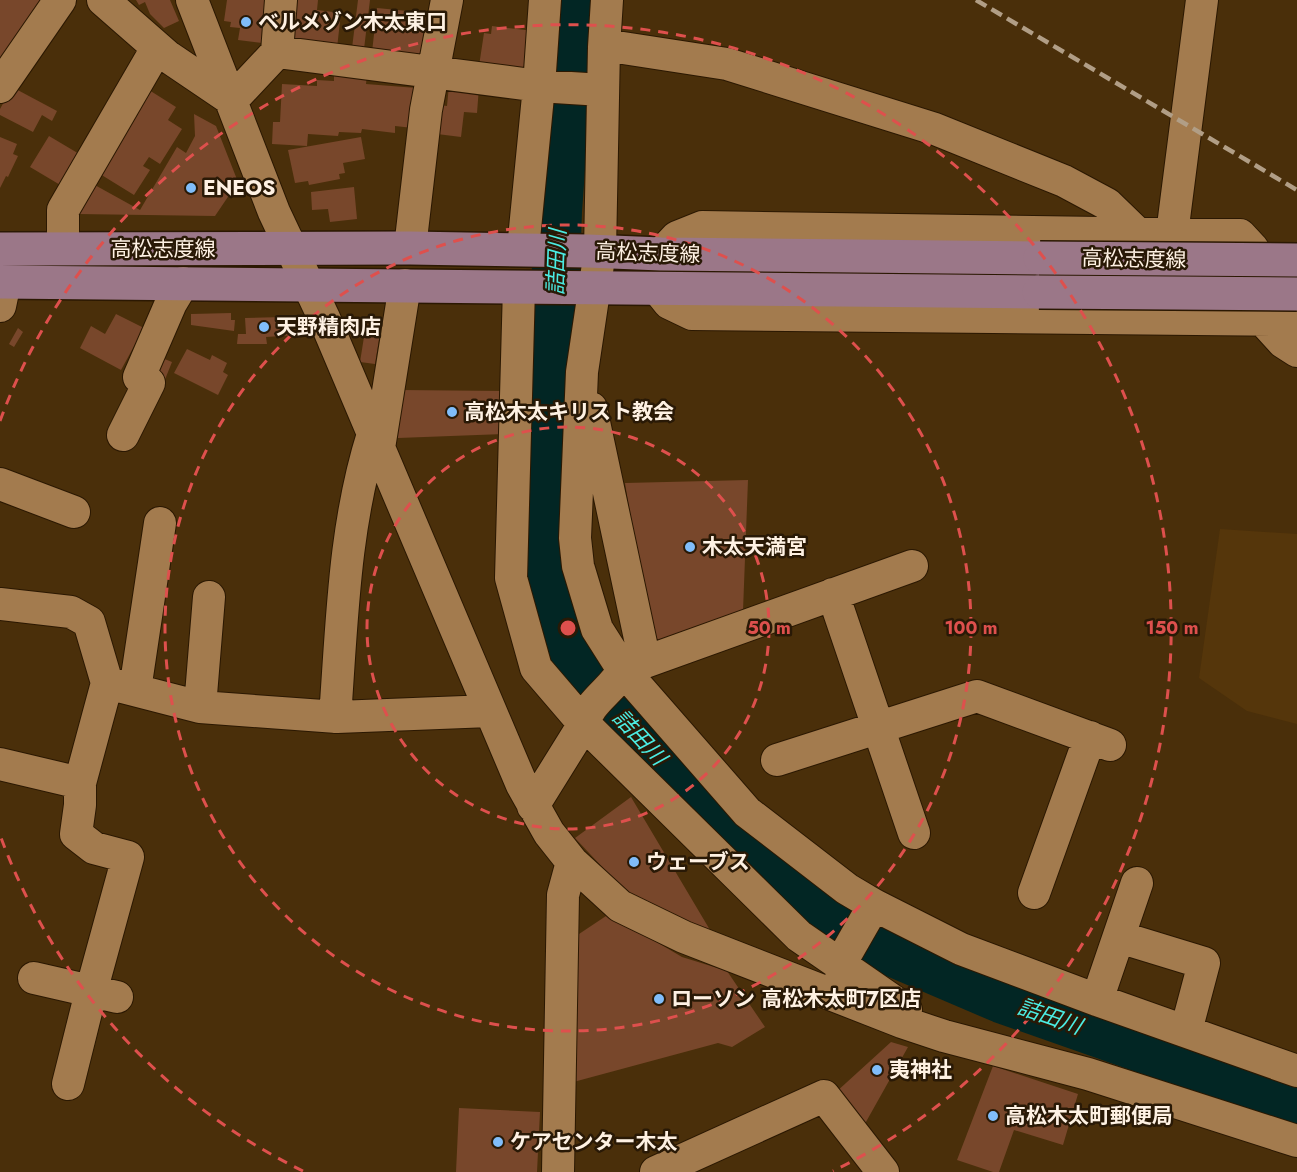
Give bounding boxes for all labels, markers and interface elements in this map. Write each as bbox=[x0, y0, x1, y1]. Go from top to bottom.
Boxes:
place label: ベルメゾン木太東口 bbox=[258, 7, 447, 37]
marker: ベルメゾン木太東口 bbox=[239, 15, 253, 29]
place label: ENEOS bbox=[203, 173, 275, 203]
marker: ENEOS bbox=[184, 181, 198, 195]
water label: 詰田川 bbox=[539, 226, 573, 296]
street label: 高松志度線 bbox=[111, 234, 216, 264]
street label: 高松志度線 bbox=[595, 236, 701, 270]
street label: 高松志度線 bbox=[1081, 243, 1187, 275]
place label: 天野精肉店 bbox=[276, 312, 381, 342]
marker: 天野精肉店 bbox=[257, 320, 271, 334]
place label: 高松木太キリスト教会 bbox=[464, 397, 674, 427]
marker: 高松木太キリスト教会 bbox=[445, 405, 459, 419]
place label: 木太天満宮 bbox=[702, 532, 807, 562]
marker: 木太天満宮 bbox=[683, 540, 697, 554]
text: 50 m bbox=[747, 615, 791, 641]
text: 100 m bbox=[944, 615, 998, 641]
text: 150 m bbox=[1146, 615, 1198, 641]
centre of rings bbox=[558, 618, 578, 638]
water label: 詰田川 bbox=[606, 702, 676, 774]
place label: ウェーブス bbox=[646, 847, 750, 877]
marker: ウェーブス bbox=[627, 855, 641, 869]
place label: ローソン 高松木太町7区店 bbox=[671, 984, 921, 1014]
water label: 詰田川 bbox=[1014, 990, 1088, 1043]
marker: ローソン 高松木太町7区店 bbox=[652, 992, 666, 1006]
place label: 夷神社 bbox=[889, 1055, 952, 1085]
marker: 夷神社 bbox=[870, 1063, 884, 1077]
place label: 高松木太町郵便局 bbox=[1005, 1101, 1173, 1131]
marker: 高松木太町郵便局 bbox=[986, 1109, 1000, 1123]
place label: ケアセンター木太 bbox=[510, 1127, 678, 1157]
marker: ケアセンター木太 bbox=[491, 1135, 505, 1149]

